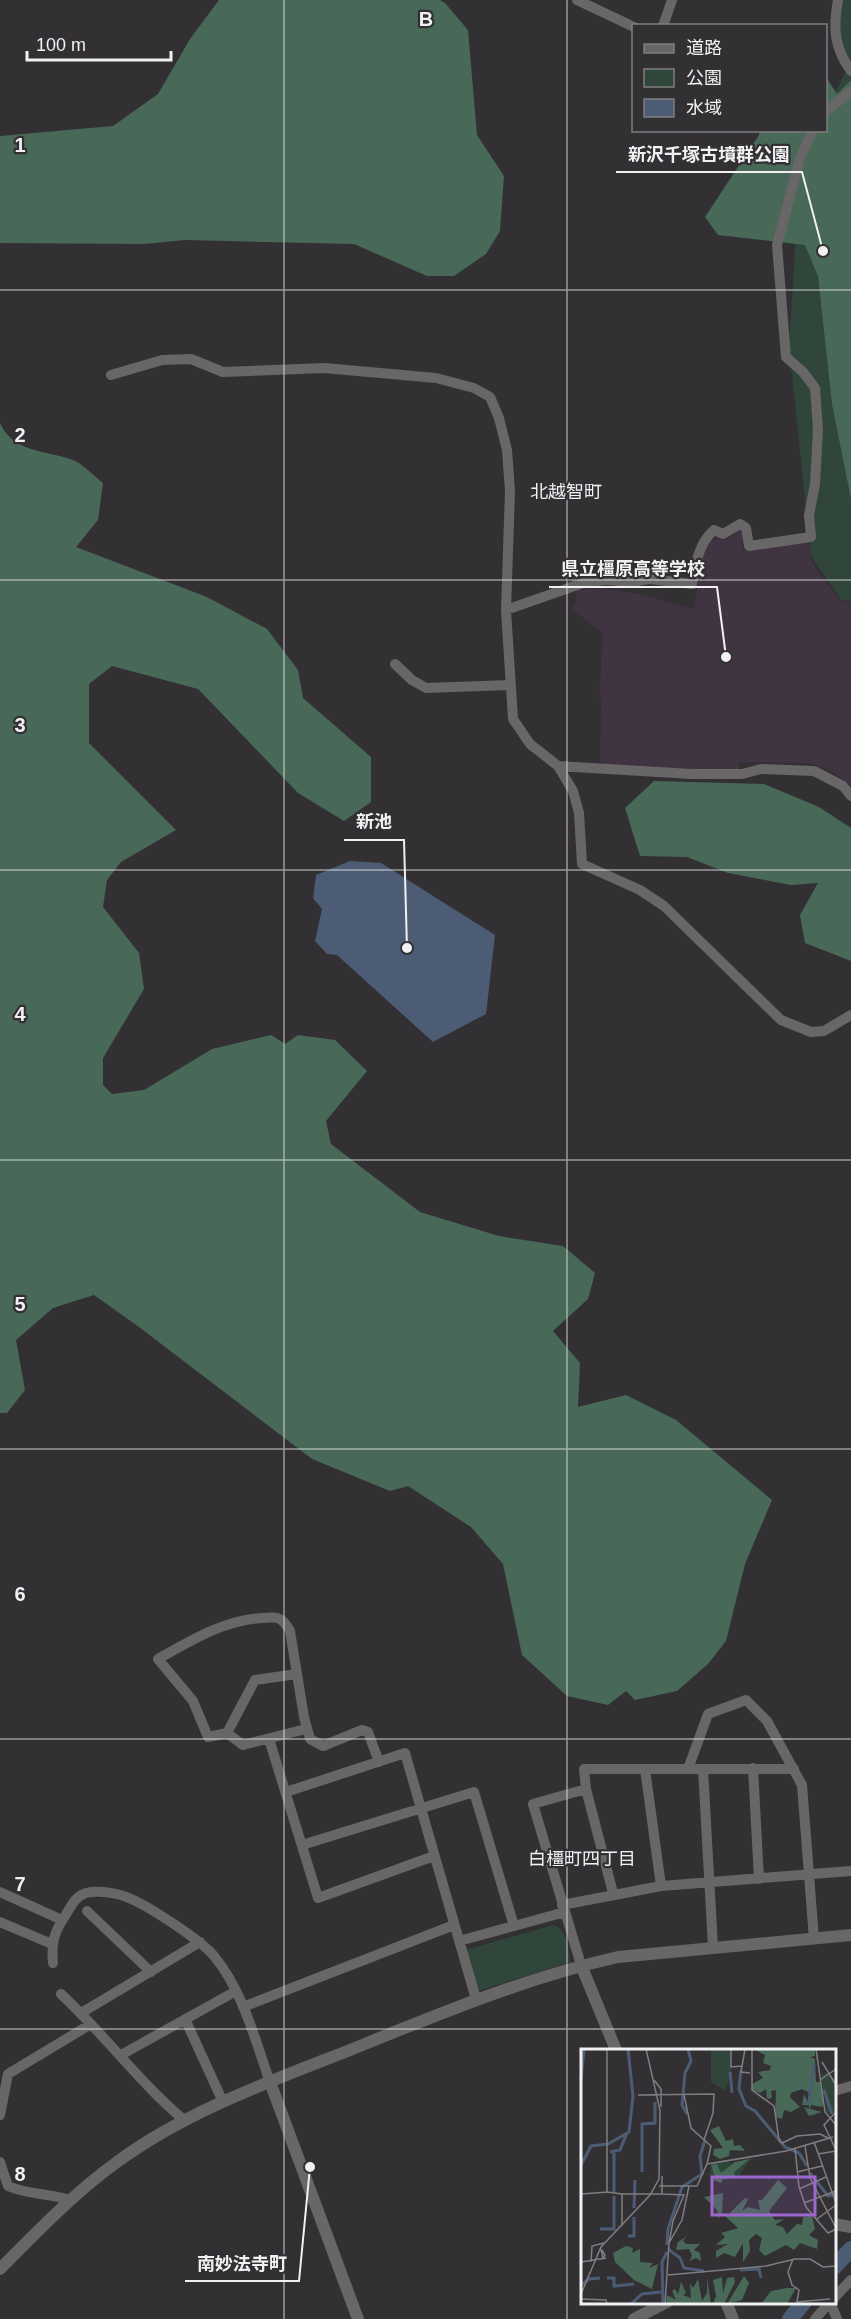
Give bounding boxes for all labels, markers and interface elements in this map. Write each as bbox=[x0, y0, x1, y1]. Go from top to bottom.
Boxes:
text: B bbox=[419, 8, 433, 30]
scale bar bbox=[27, 24, 171, 62]
legend bbox=[632, 24, 827, 132]
text: 100 m bbox=[36, 35, 86, 55]
text: 道路 bbox=[686, 38, 722, 58]
text: 公園 bbox=[686, 68, 722, 88]
text: 水域 bbox=[686, 98, 722, 118]
text: 1 bbox=[14, 134, 26, 156]
callout: 新沢千塚古墳群公園 bbox=[616, 136, 802, 172]
text: 新沢千塚古墳群公園 bbox=[628, 145, 790, 165]
text: 2 bbox=[14, 424, 26, 446]
district label: 北越智町 bbox=[530, 482, 602, 502]
callout: 県立橿原高等学校 bbox=[549, 551, 717, 587]
text: 県立橿原高等学校 bbox=[561, 559, 705, 579]
text: 3 bbox=[14, 714, 26, 736]
callout: 新池 bbox=[344, 804, 404, 840]
text: 新池 bbox=[356, 812, 392, 832]
text: 4 bbox=[14, 1003, 26, 1025]
text: 5 bbox=[14, 1293, 26, 1315]
text: 6 bbox=[14, 1583, 26, 1605]
district label: 白橿町四丁目 bbox=[528, 1849, 636, 1869]
text: 7 bbox=[14, 1873, 26, 1895]
inset map bbox=[581, 2049, 836, 2304]
text: 8 bbox=[14, 2163, 26, 2185]
callout: 南妙法寺町 bbox=[185, 2245, 299, 2281]
text: 南妙法寺町 bbox=[197, 2254, 287, 2274]

